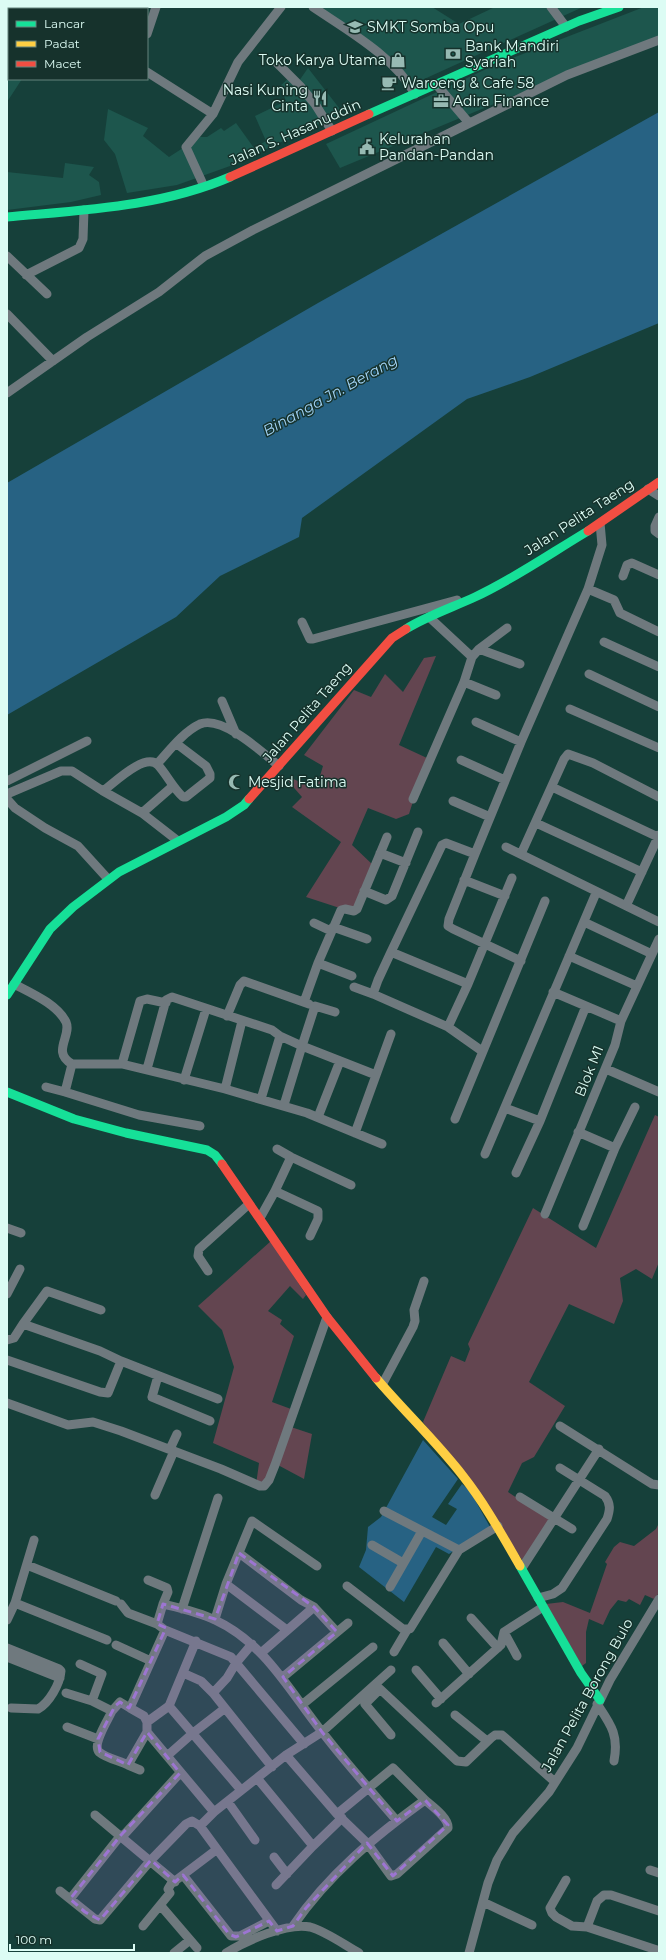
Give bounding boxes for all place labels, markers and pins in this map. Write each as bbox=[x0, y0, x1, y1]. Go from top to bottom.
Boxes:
school or university icon: SMKT Somba Opu bbox=[346, 18, 364, 36]
place label: SMKT Somba Opu bbox=[367, 18, 494, 36]
place label: Bank Mandiri Syariah bbox=[465, 37, 559, 71]
bank icon: Bank Mandiri Syariah bbox=[444, 45, 462, 63]
place label: Toko Karya Utama bbox=[259, 51, 386, 69]
shop icon: Toko Karya Utama bbox=[389, 51, 407, 69]
cafe icon: Waroeng & Cafe 58 bbox=[380, 74, 398, 92]
place label: Waroeng & Cafe 58 bbox=[401, 74, 534, 92]
place label: Nasi Kuning Cinta bbox=[223, 81, 308, 115]
restaurant icon: Nasi Kuning Cinta bbox=[311, 89, 329, 107]
office icon: Adira Finance bbox=[432, 92, 450, 110]
place label: Adira Finance bbox=[453, 92, 549, 110]
place label: Kelurahan Pandan-Pandan bbox=[379, 130, 494, 164]
public building icon: Kelurahan Pandan-Pandan bbox=[358, 138, 376, 156]
mosque icon: Mesjid Fatima bbox=[227, 773, 245, 791]
place label: Mesjid Fatima bbox=[248, 773, 347, 791]

